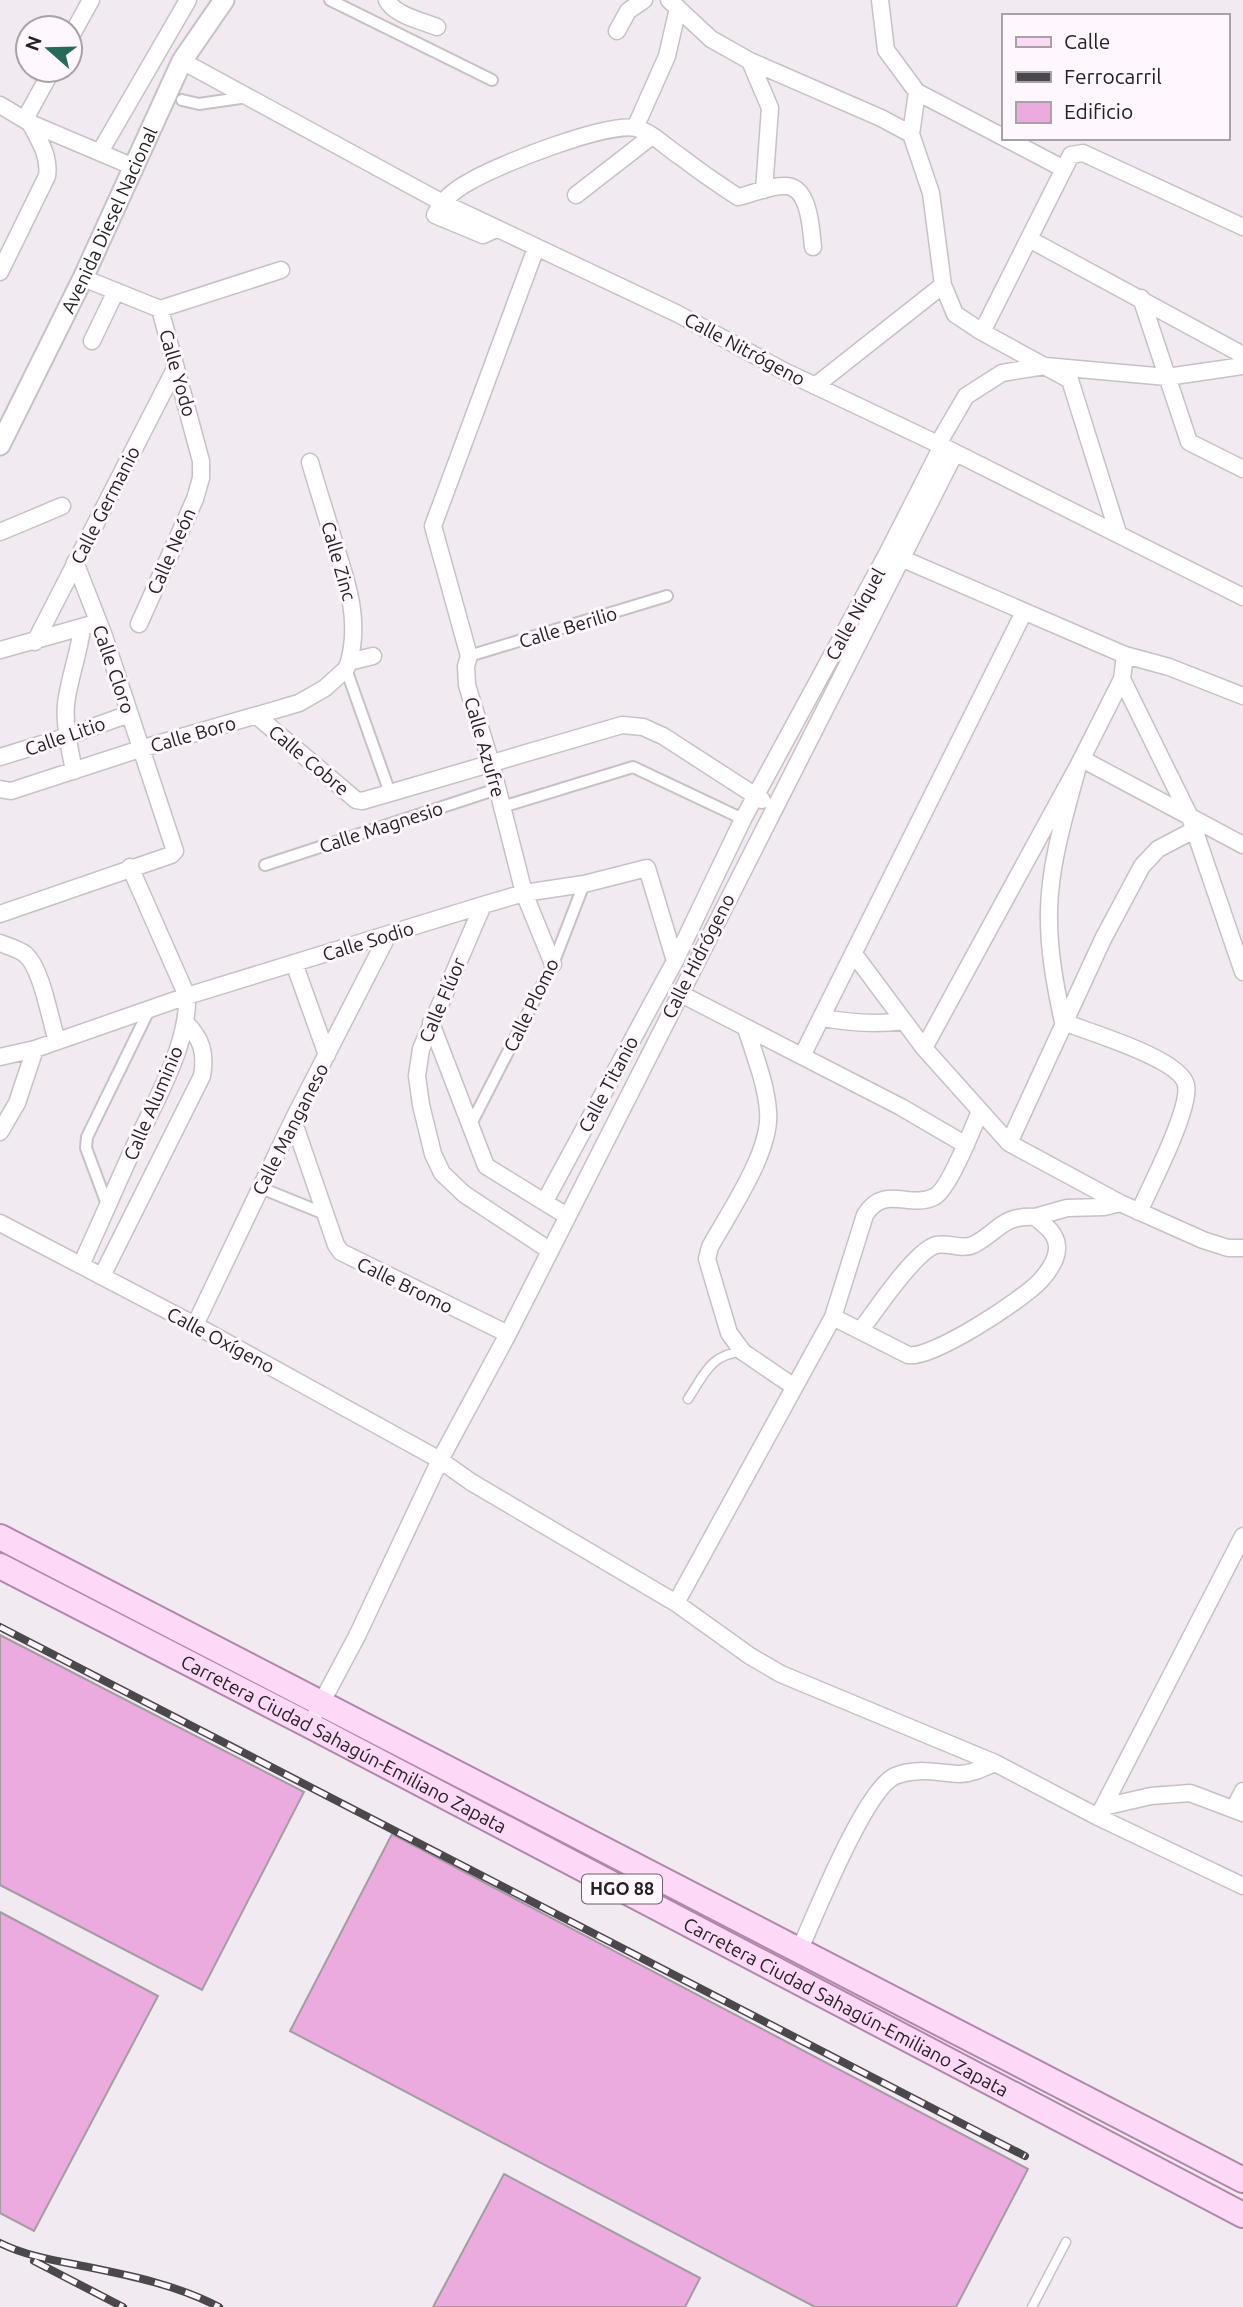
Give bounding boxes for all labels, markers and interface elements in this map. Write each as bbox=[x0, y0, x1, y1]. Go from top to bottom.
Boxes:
north arrow bbox=[14, 14, 84, 84]
legend bbox=[1002, 14, 1229, 140]
text: Calle bbox=[1064, 29, 1110, 53]
text: N bbox=[20, 33, 46, 54]
text: Ferrocarril bbox=[1064, 64, 1162, 88]
text: Edificio bbox=[1064, 99, 1133, 123]
street label: Avenida Diesel Nacional bbox=[56, 123, 161, 317]
street label: Calle Nitrógeno bbox=[681, 308, 809, 390]
street label: Calle Yodo bbox=[155, 327, 201, 419]
street label: Calle Germanio bbox=[66, 442, 144, 568]
street label: Calle Neón bbox=[142, 504, 200, 598]
street label: Calle Zinc bbox=[317, 519, 361, 603]
street label: Calle Níquel bbox=[821, 564, 889, 664]
street label: Calle Berilio bbox=[516, 602, 620, 652]
street label: Calle Cloro bbox=[89, 622, 139, 716]
street label: Calle Azufre bbox=[460, 694, 510, 800]
street label: Calle Boro bbox=[148, 711, 238, 757]
street label: Calle Litio bbox=[22, 712, 108, 760]
street label: Calle Cobre bbox=[264, 720, 354, 800]
street label: Calle Magnesio bbox=[316, 797, 446, 857]
street label: Calle Hidrógeno bbox=[657, 890, 739, 1022]
street label: Calle Sodio bbox=[320, 917, 416, 965]
street label: Calle Flúor bbox=[414, 954, 470, 1046]
street label: Calle Plomo bbox=[499, 955, 563, 1055]
street label: Calle Titanio bbox=[573, 1032, 643, 1136]
street label: Calle Aluminio bbox=[119, 1043, 187, 1163]
street label: Calle Manganeso bbox=[247, 1060, 333, 1198]
street label: Calle Bromo bbox=[353, 1252, 457, 1318]
street label: Calle Oxígeno bbox=[163, 1302, 279, 1378]
street label: Carretera Ciudad Sahagún-Emiliano Zapata bbox=[177, 1650, 510, 1838]
road number: HGO 88 bbox=[582, 1874, 662, 1903]
street label: Carretera Ciudad Sahagún-Emiliano Zapata bbox=[680, 1913, 1012, 2101]

